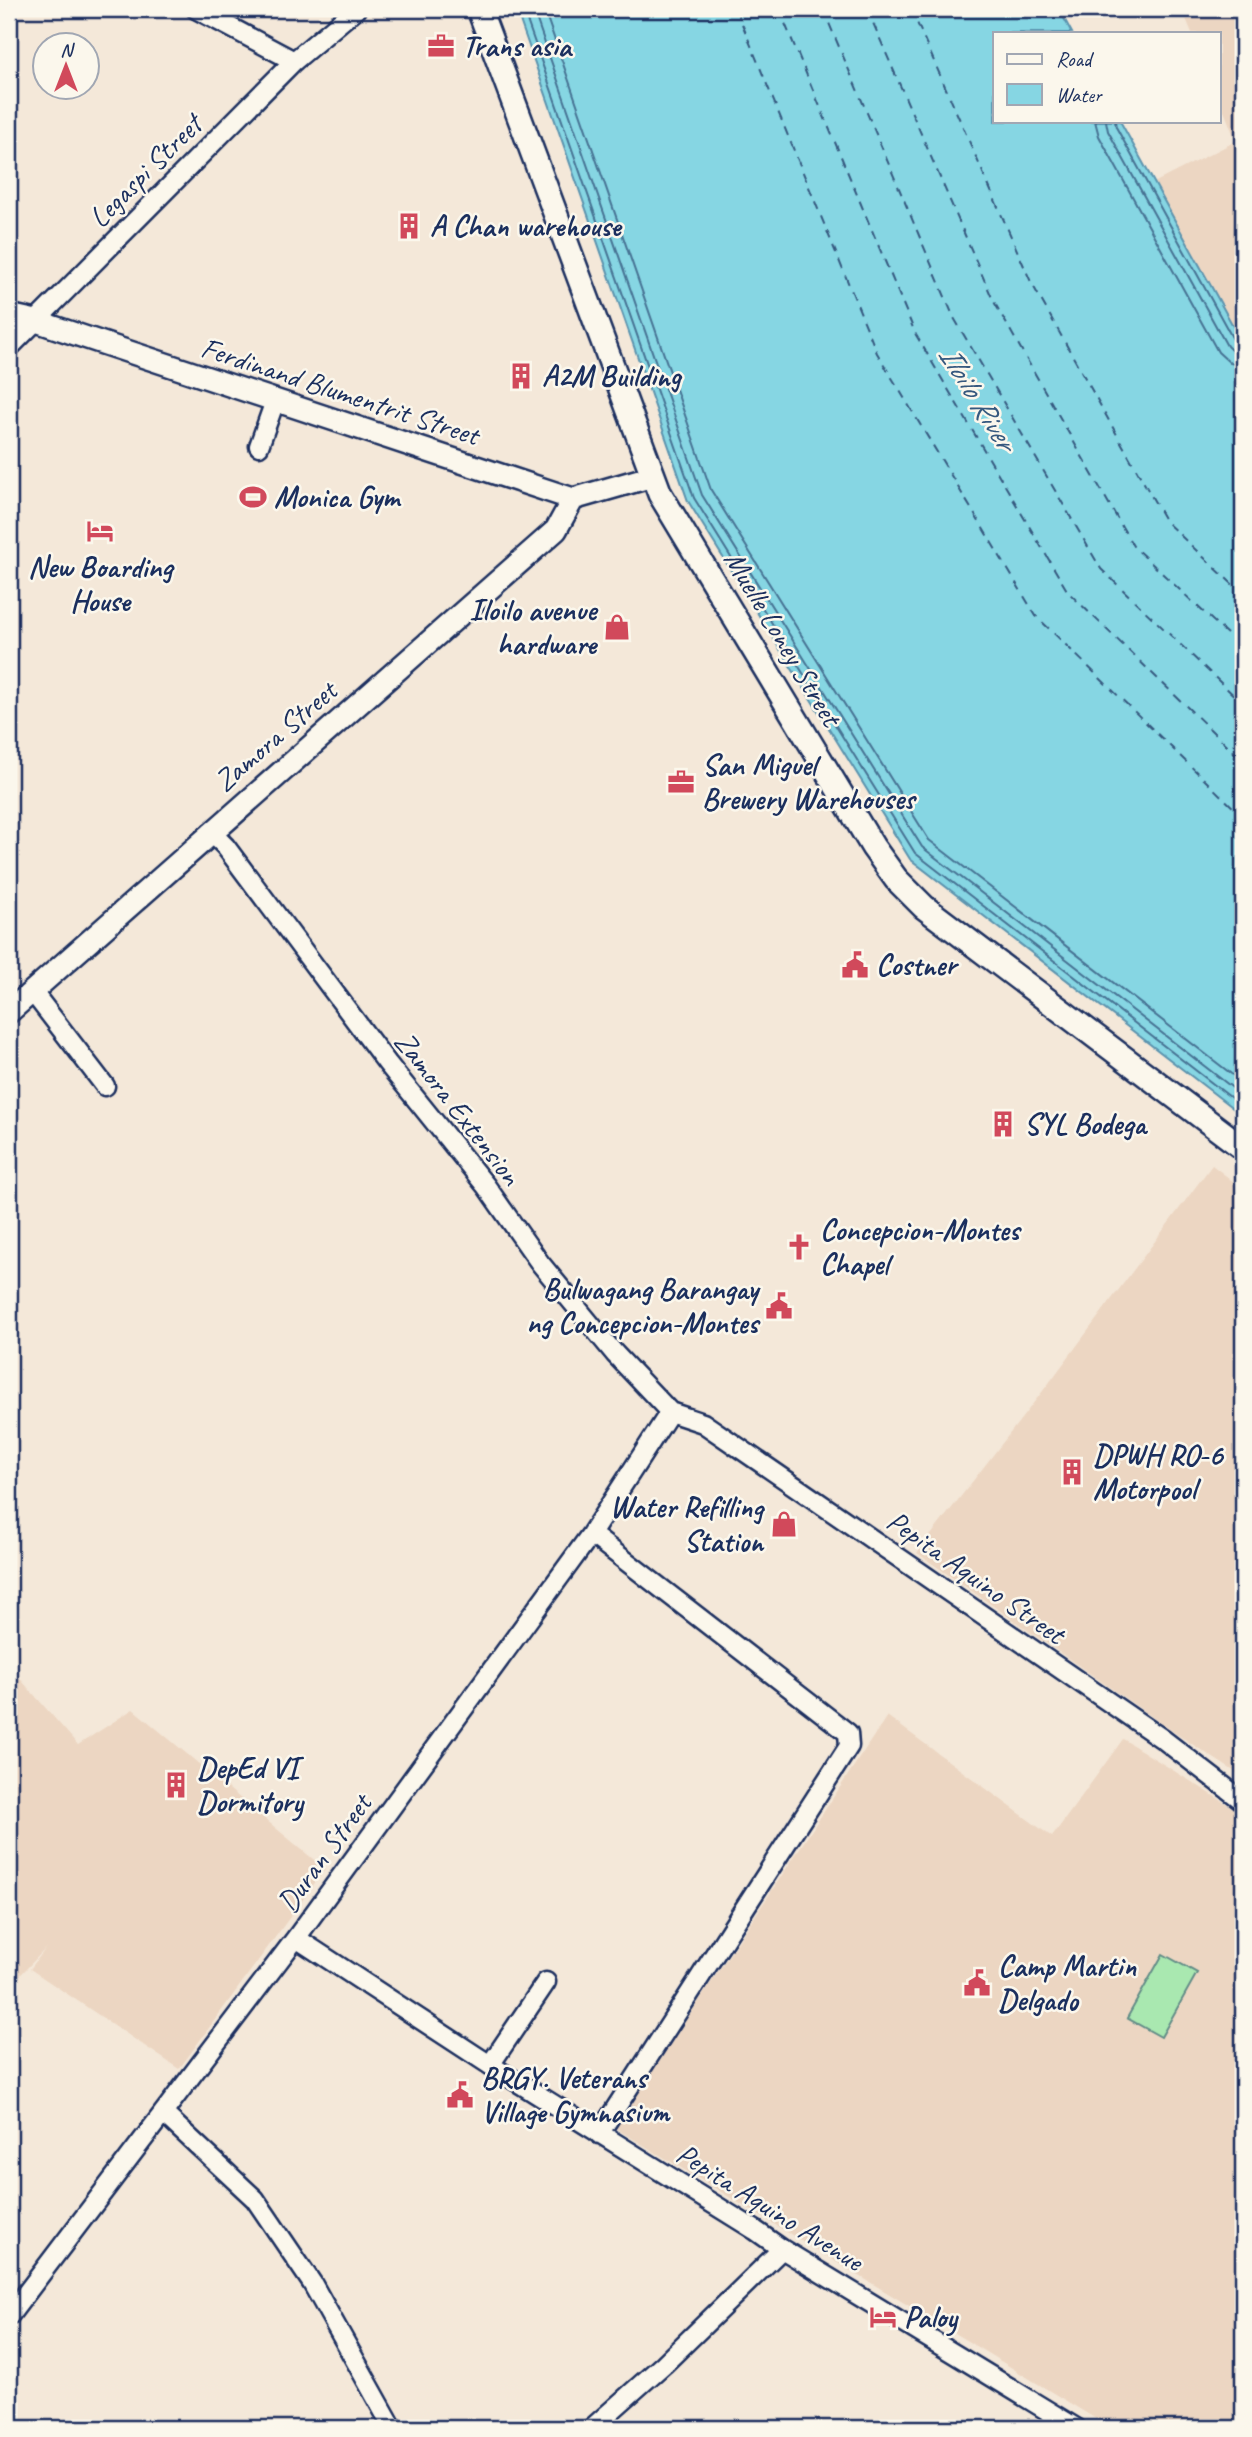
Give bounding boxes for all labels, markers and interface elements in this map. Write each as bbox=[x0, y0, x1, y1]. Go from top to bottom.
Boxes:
place label: Trans asia bbox=[462, 27, 574, 65]
office icon: Trans asia bbox=[426, 31, 456, 61]
north arrow bbox=[32, 32, 102, 102]
legend bbox=[993, 32, 1220, 122]
text: N bbox=[60, 38, 75, 62]
text: Road bbox=[1056, 46, 1095, 72]
text: Water bbox=[1056, 82, 1103, 108]
street label: Legaspi Street bbox=[80, 103, 213, 236]
place label: A Chan warehouse bbox=[430, 207, 622, 245]
building icon: A Chan warehouse bbox=[394, 211, 424, 241]
street label: Ferdinand Blumentrit Street bbox=[196, 328, 486, 455]
water label: Iloilo River bbox=[929, 337, 1029, 462]
place label: A2M Building bbox=[542, 357, 683, 395]
building icon: A2M Building bbox=[506, 361, 536, 391]
place label: Monica Gym bbox=[274, 478, 402, 516]
sports icon: Monica Gym bbox=[238, 482, 268, 512]
hotel icon: New Boarding House bbox=[85, 516, 115, 546]
street label: Muelle Loney Street bbox=[716, 543, 852, 735]
place label: New Boarding House bbox=[28, 548, 175, 620]
place label: Iloilo avenue hardware bbox=[469, 591, 599, 663]
shop icon: Iloilo avenue hardware bbox=[602, 612, 632, 642]
street label: Zamora Street bbox=[206, 670, 347, 800]
place label: San Miguel Brewery Warehouses bbox=[702, 746, 918, 818]
office icon: San Miguel Brewery Warehouses bbox=[666, 767, 696, 797]
place label: Costner bbox=[876, 946, 959, 984]
public building icon: Costner bbox=[840, 950, 870, 980]
street label: Zamora Extension bbox=[386, 1023, 531, 1194]
place label: SYL Bodega bbox=[1024, 1105, 1148, 1143]
building icon: SYL Bodega bbox=[988, 1109, 1018, 1139]
place label: Concepcion-Montes Chapel bbox=[820, 1211, 1023, 1283]
church icon: Concepcion-Montes Chapel bbox=[784, 1232, 814, 1262]
place label: Bulwagang Barangay ng Concepcion-Montes bbox=[526, 1270, 761, 1342]
public building icon: Bulwagang Barangay ng Concepcion-Montes bbox=[764, 1291, 794, 1321]
place label: DPWH RO-6 Motorpool bbox=[1093, 1436, 1224, 1508]
building icon: DPWH RO-6 Motorpool bbox=[1057, 1457, 1087, 1487]
place label: Water Refilling Station bbox=[610, 1488, 765, 1560]
street label: Pepita Aquino Street bbox=[880, 1502, 1075, 1654]
shop icon: Water Refilling Station bbox=[769, 1509, 799, 1539]
place label: DepEd VI Dormitory bbox=[197, 1749, 305, 1822]
building icon: DepEd VI Dormitory bbox=[161, 1770, 191, 1800]
street label: Duran Street bbox=[268, 1784, 381, 1919]
place label: Camp Martin Delgado bbox=[998, 1947, 1137, 2019]
public building icon: Camp Martin Delgado bbox=[962, 1968, 992, 1998]
place label: BRGY. Veterans Village Gymnasium bbox=[481, 2059, 671, 2131]
public building icon: BRGY. Veterans Village Gymnasium bbox=[445, 2080, 475, 2110]
street label: Pepita Aquino Avenue bbox=[670, 2134, 872, 2281]
place label: Paloy bbox=[904, 2298, 959, 2337]
hotel icon: Paloy bbox=[868, 2302, 898, 2332]

